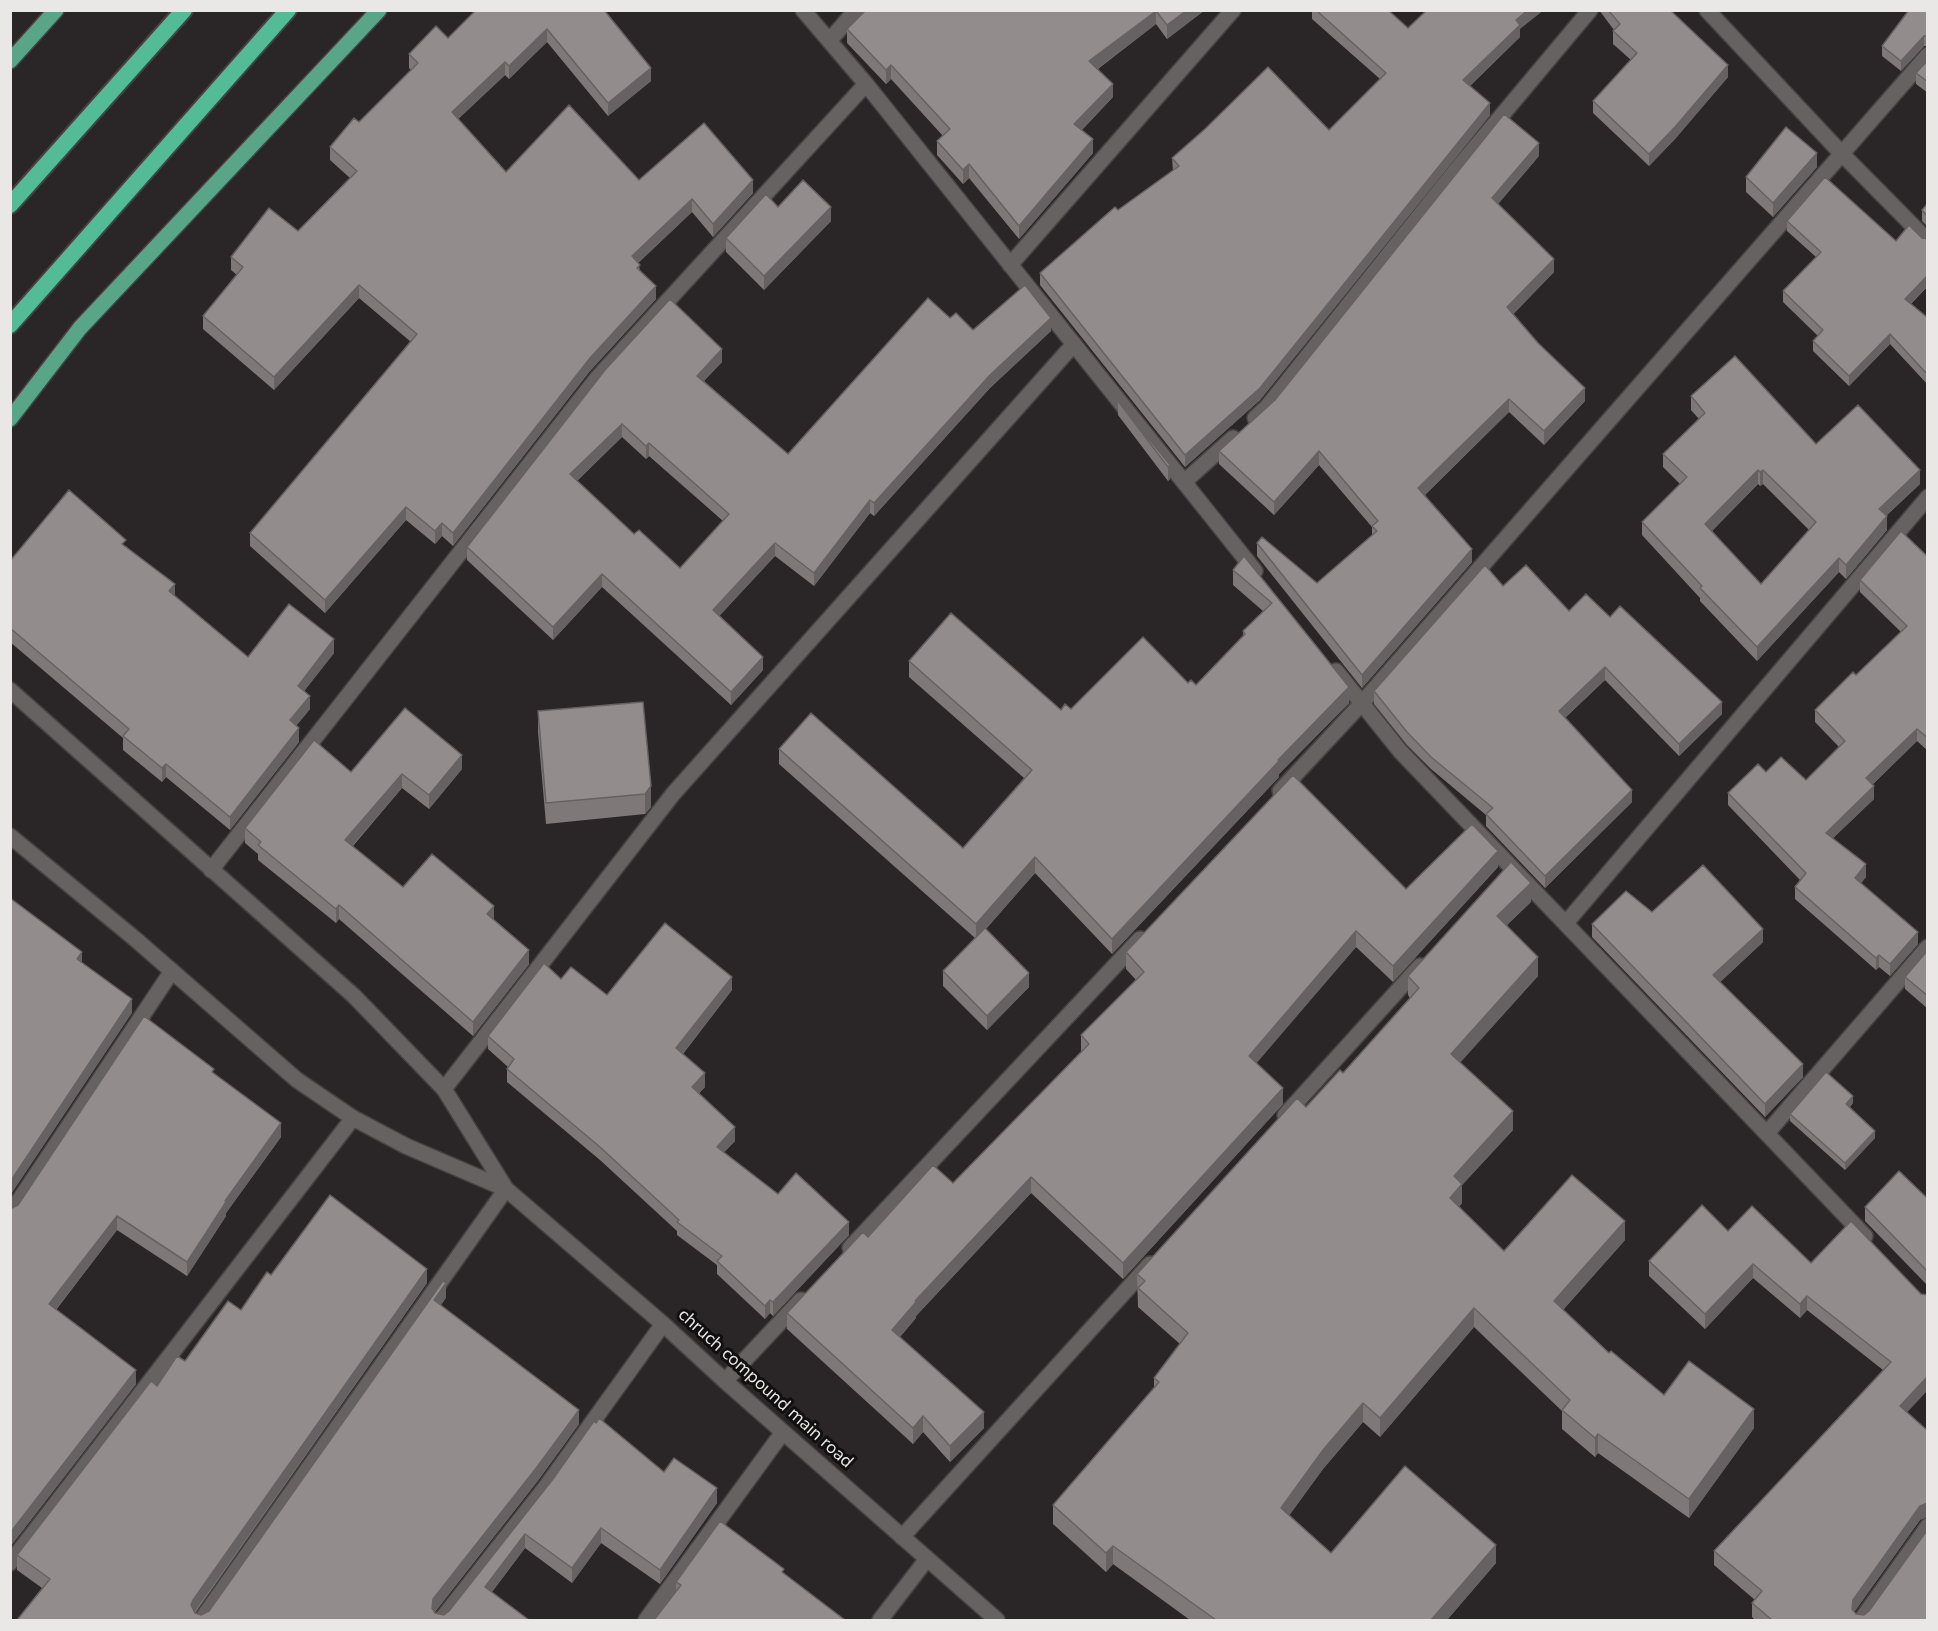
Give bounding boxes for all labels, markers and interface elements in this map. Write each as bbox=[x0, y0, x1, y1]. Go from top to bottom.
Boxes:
street label: chruch compound main road bbox=[673, 1305, 857, 1473]

